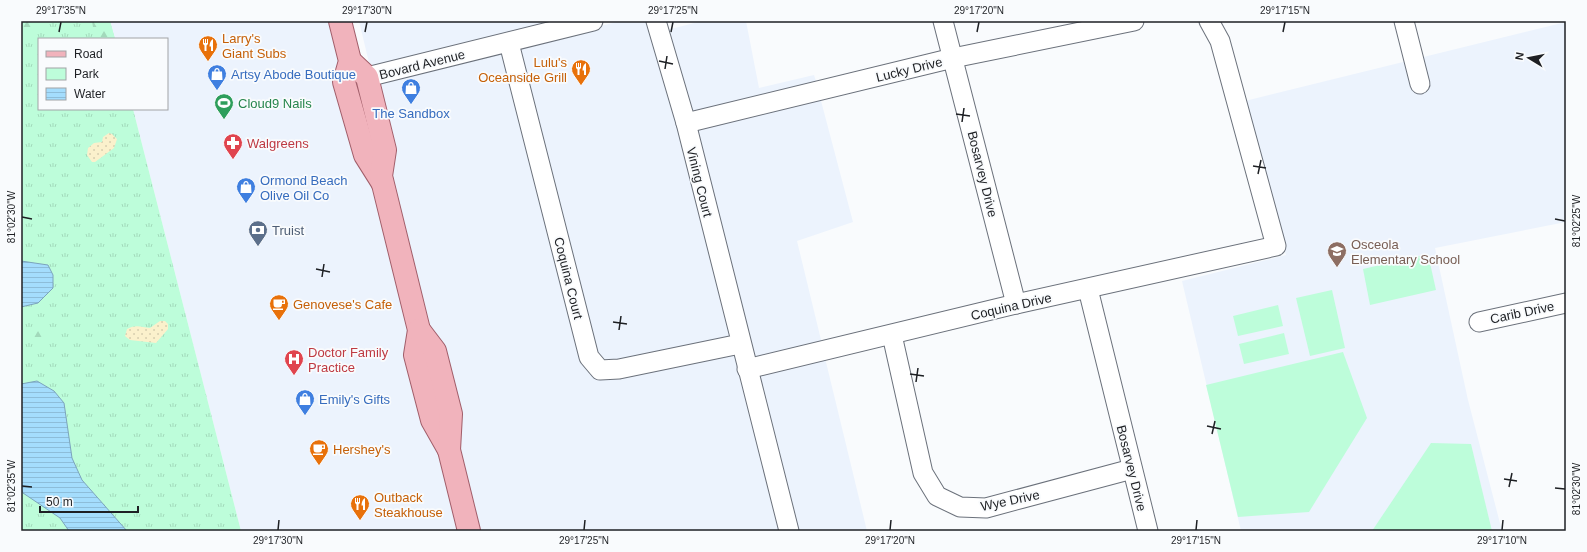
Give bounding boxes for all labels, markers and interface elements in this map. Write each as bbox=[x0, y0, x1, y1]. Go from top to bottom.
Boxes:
text: 29°17'35"N bbox=[36, 5, 86, 16]
text: 29°17'30"N bbox=[342, 5, 392, 16]
text: 29°17'25"N bbox=[648, 5, 698, 16]
text: 29°17'20"N bbox=[954, 5, 1004, 16]
text: 29°17'15"N bbox=[1260, 5, 1310, 16]
place label: Larry's Giant Subs bbox=[222, 31, 287, 61]
restaurant icon: Larry's Giant Subs bbox=[197, 34, 219, 62]
legend bbox=[38, 38, 168, 110]
north arrow bbox=[1509, 38, 1549, 78]
text: Road bbox=[74, 47, 103, 61]
street label: Bovard Avenue bbox=[378, 47, 467, 82]
text: N bbox=[1513, 51, 1526, 61]
street label: Lucky Drive bbox=[874, 54, 944, 85]
place label: Lulu's Oceanside Grill bbox=[478, 55, 567, 85]
restaurant icon: Lulu's Oceanside Grill bbox=[570, 58, 592, 86]
shop icon: Artsy Abode Boutique bbox=[206, 63, 228, 91]
text: Park bbox=[74, 67, 100, 81]
place label: Artsy Abode Boutique bbox=[231, 67, 356, 82]
shop icon: The Sandbox bbox=[400, 77, 422, 105]
text: Water bbox=[74, 87, 106, 101]
sports icon: Cloud9 Nails bbox=[213, 92, 235, 120]
place label: Cloud9 Nails bbox=[238, 96, 312, 111]
place label: The Sandbox bbox=[372, 106, 450, 121]
street label: Bosarvey Drive bbox=[965, 130, 1000, 219]
pharmacy icon: Walgreens bbox=[222, 132, 244, 160]
place label: Walgreens bbox=[247, 136, 309, 151]
street label: Vining Court bbox=[684, 146, 716, 219]
place label: Ormond Beach Olive Oil Co bbox=[260, 173, 347, 203]
shop icon: Ormond Beach Olive Oil Co bbox=[235, 176, 257, 204]
text: 81°02'30"W bbox=[6, 190, 17, 243]
text: 81°02'25"W bbox=[1571, 194, 1582, 247]
bank icon: Truist bbox=[247, 219, 269, 247]
place label: Truist bbox=[272, 223, 304, 238]
street label: Coquina Court bbox=[551, 236, 586, 321]
place label: Osceola Elementary School bbox=[1351, 237, 1460, 267]
school or university icon: Osceola Elementary School bbox=[1326, 240, 1348, 268]
street label: Coquina Drive bbox=[969, 290, 1053, 323]
cafe icon: Genovese's Cafe bbox=[268, 293, 290, 321]
place label: Genovese's Cafe bbox=[293, 297, 392, 312]
street label: Carib Drive bbox=[1489, 298, 1555, 327]
place label: Doctor Family Practice bbox=[308, 345, 389, 375]
hospital icon: Doctor Family Practice bbox=[283, 348, 305, 376]
shop icon: Emily's Gifts bbox=[294, 388, 316, 416]
place label: Emily's Gifts bbox=[319, 392, 391, 407]
street label: Bosarvey Drive bbox=[1114, 424, 1149, 513]
cafe icon: Hershey's bbox=[308, 438, 330, 466]
place label: Hershey's bbox=[333, 442, 391, 457]
text: 81°02'35"W bbox=[6, 459, 17, 512]
text: 81°02'30"W bbox=[1571, 462, 1582, 515]
street label: Wye Drive bbox=[979, 487, 1041, 514]
scale bar bbox=[40, 488, 138, 514]
place label: Outback Steakhouse bbox=[374, 490, 443, 520]
restaurant icon: Outback Steakhouse bbox=[349, 493, 371, 521]
text: 50 m bbox=[46, 495, 73, 509]
text: 29°17'30"N bbox=[253, 535, 303, 546]
text: 29°17'25"N bbox=[559, 535, 609, 546]
text: 29°17'20"N bbox=[865, 535, 915, 546]
text: 29°17'15"N bbox=[1171, 535, 1221, 546]
text: 29°17'10"N bbox=[1477, 535, 1527, 546]

